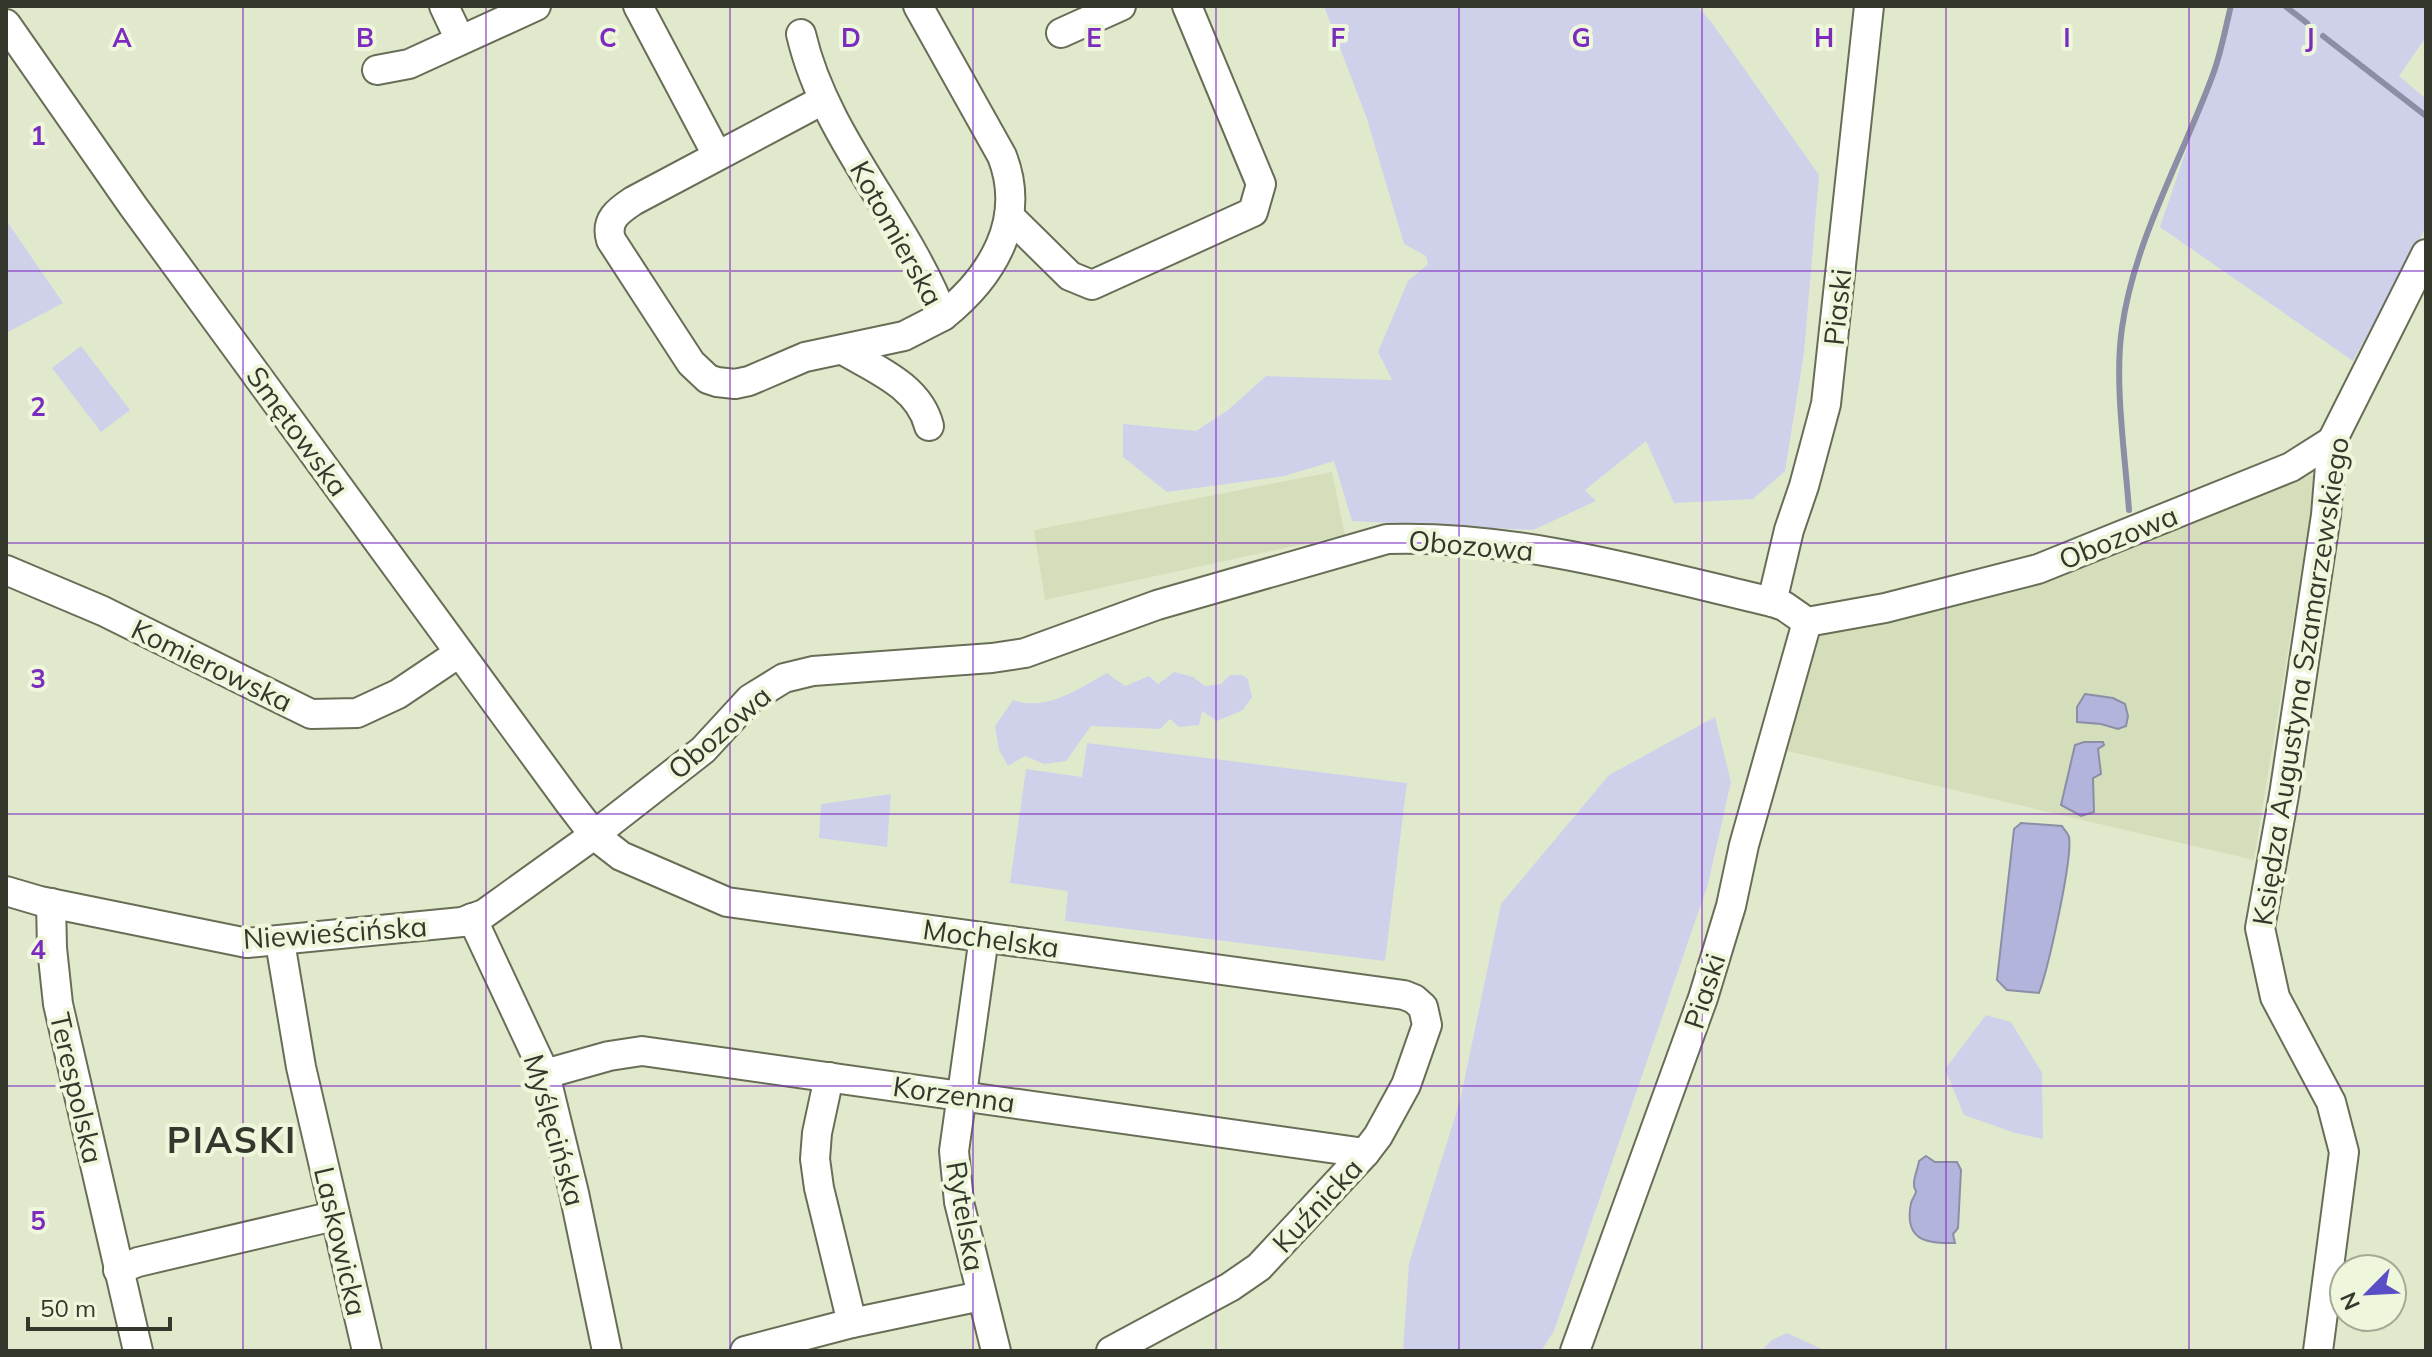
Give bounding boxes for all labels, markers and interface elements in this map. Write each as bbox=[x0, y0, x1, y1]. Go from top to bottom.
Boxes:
text: A bbox=[112, 21, 132, 54]
text: B bbox=[356, 21, 374, 54]
text: C bbox=[599, 21, 617, 54]
text: D bbox=[841, 21, 861, 54]
text: E bbox=[1086, 21, 1102, 54]
text: F bbox=[1331, 21, 1346, 54]
text: G bbox=[1571, 21, 1591, 54]
text: H bbox=[1814, 21, 1834, 54]
text: I bbox=[2063, 21, 2071, 54]
text: J bbox=[2305, 21, 2315, 54]
text: 1 bbox=[30, 119, 46, 152]
street label: Kotomierska bbox=[843, 154, 951, 312]
street label: Piaski bbox=[1816, 267, 1858, 347]
street label: Smętowska bbox=[239, 359, 357, 503]
text: 2 bbox=[30, 390, 46, 423]
street label: Księdza Augustyna Szamarzewskiego bbox=[2244, 434, 2356, 928]
street label: Obozowa bbox=[2053, 497, 2183, 577]
street label: Obozowa bbox=[1407, 522, 1535, 568]
street label: Komierowska bbox=[126, 611, 298, 719]
text: 3 bbox=[30, 662, 46, 695]
street label: Obozowa bbox=[660, 678, 778, 786]
street label: Niewieścińska bbox=[242, 908, 428, 956]
street label: Mochelska bbox=[921, 911, 1061, 965]
text: 4 bbox=[30, 933, 46, 966]
street label: Piaski bbox=[1676, 949, 1732, 1033]
street label: Terespolska bbox=[43, 1009, 111, 1167]
street label: Myślęcińska bbox=[517, 1050, 593, 1210]
street label: Korzenna bbox=[891, 1068, 1017, 1120]
district label: PIASKI bbox=[167, 1117, 297, 1162]
street label: Kuźnicka bbox=[1265, 1151, 1369, 1259]
street label: Rytelska bbox=[939, 1158, 993, 1274]
street label: Laskowicka bbox=[307, 1163, 375, 1319]
text: 5 bbox=[30, 1204, 46, 1237]
north arrow bbox=[2328, 1253, 2408, 1333]
scale bar bbox=[28, 1281, 170, 1331]
text: N bbox=[2334, 1288, 2366, 1314]
text: 50 m bbox=[40, 1293, 96, 1323]

